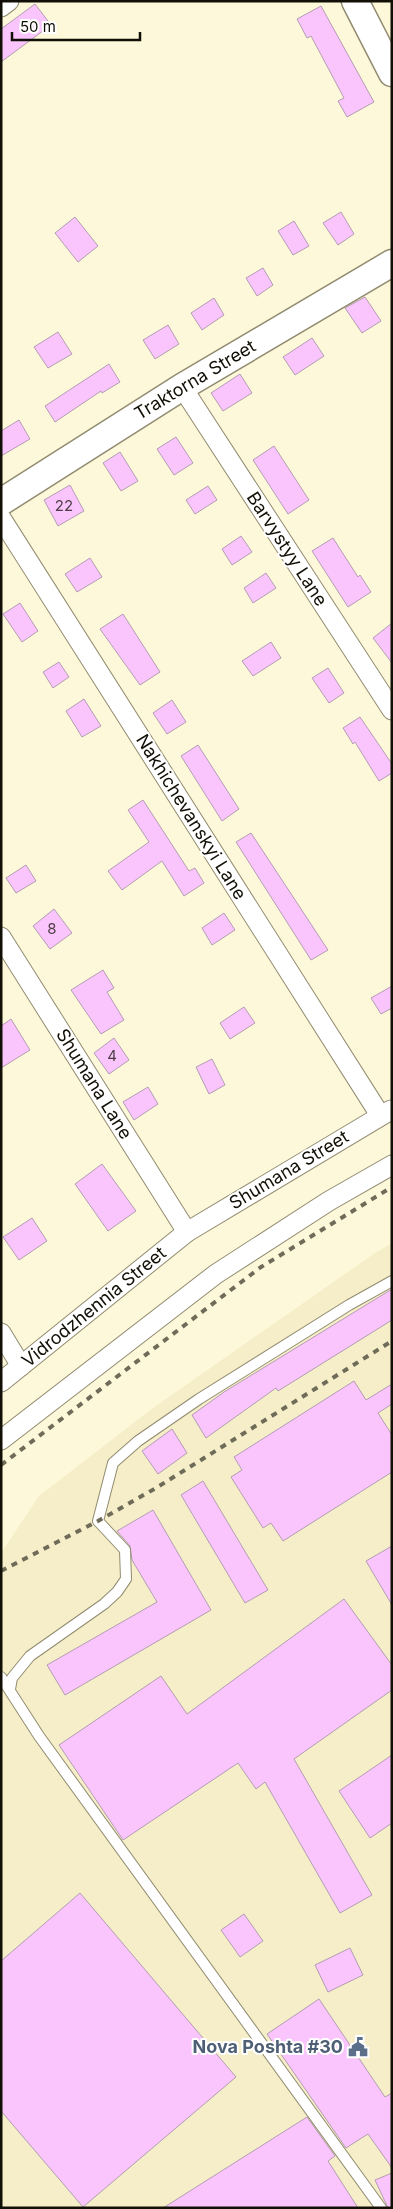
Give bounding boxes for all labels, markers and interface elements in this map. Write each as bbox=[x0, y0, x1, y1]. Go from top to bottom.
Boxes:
scale bar bbox=[12, 10, 140, 42]
text: 50 m bbox=[20, 17, 56, 36]
street label: Traktorna Street bbox=[130, 335, 259, 424]
street label: Barvystyy Lane bbox=[243, 488, 332, 610]
house number: 22 bbox=[55, 496, 73, 515]
street label: Nakhichevanskyi Lane bbox=[132, 730, 251, 903]
house number: 8 bbox=[47, 919, 57, 938]
street label: Shumana Lane bbox=[52, 1025, 137, 1143]
house number: 4 bbox=[107, 1046, 117, 1065]
street label: Shumana Street bbox=[225, 1126, 352, 1213]
street label: Vidrodzhennia Street bbox=[18, 1242, 170, 1371]
place label: Nova Poshta #30 bbox=[193, 2036, 343, 2057]
public building icon: Nova Poshta #30 bbox=[347, 2036, 369, 2058]

